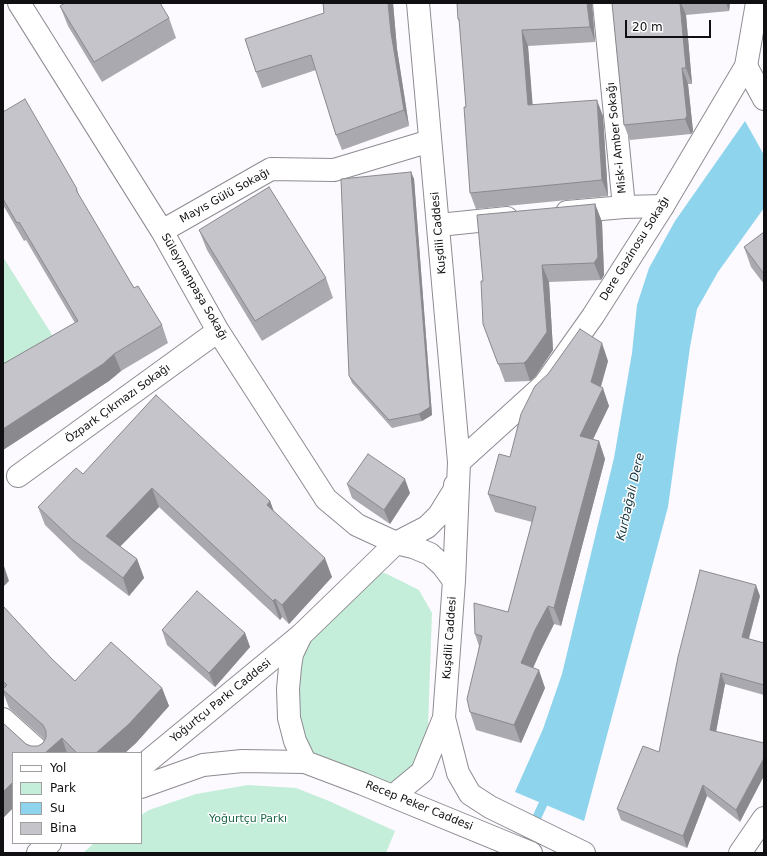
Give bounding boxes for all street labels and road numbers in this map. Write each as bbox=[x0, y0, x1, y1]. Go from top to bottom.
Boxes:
street label: Misk-i Amber Sokağı bbox=[605, 82, 629, 194]
street label: Mayıs Gülü Sokağı bbox=[178, 166, 272, 226]
street label: Kuşdili Caddesi bbox=[429, 191, 449, 275]
street label: Dere Gazinosu Sokağı bbox=[597, 194, 673, 304]
street label: Süleymanpaşa Sokağı bbox=[158, 231, 230, 343]
street label: Özpark Çıkmazı Sokağı bbox=[63, 362, 173, 446]
street label: Kuşdili Caddesi bbox=[441, 596, 459, 680]
street label: Yoğurtçu Parkı Caddesi bbox=[168, 656, 274, 746]
street label: Recep Peker Caddesi bbox=[363, 778, 475, 834]

